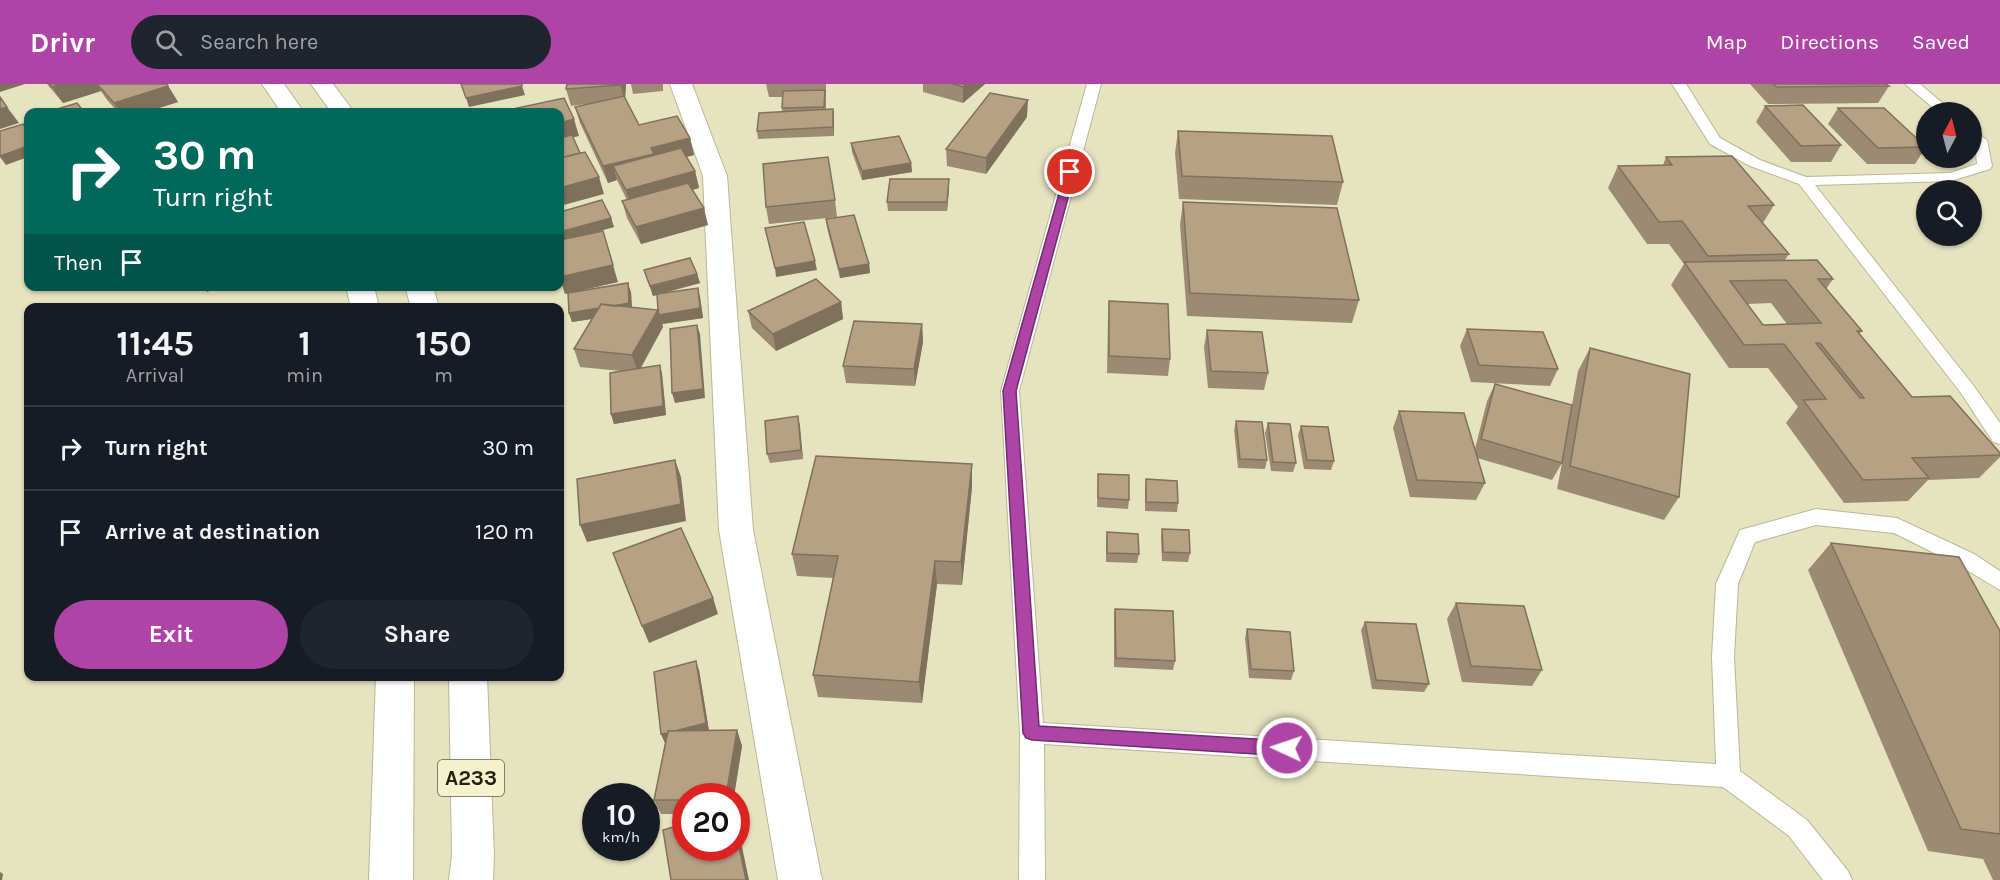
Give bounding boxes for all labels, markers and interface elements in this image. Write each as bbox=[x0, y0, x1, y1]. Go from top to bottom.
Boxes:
search box bbox=[131, 15, 551, 69]
text: Drivr bbox=[30, 26, 95, 59]
icon: search bbox=[152, 26, 185, 59]
text: Search here bbox=[200, 29, 318, 55]
text: Map bbox=[1706, 30, 1747, 54]
text: Directions bbox=[1780, 30, 1879, 54]
text: Saved bbox=[1912, 30, 1970, 54]
north arrow bbox=[1916, 102, 1982, 168]
map controls bbox=[1916, 102, 1982, 246]
text: 30 m bbox=[153, 130, 256, 180]
icon: right bbox=[54, 132, 132, 210]
pin bbox=[1044, 146, 1095, 197]
icon: arrive bbox=[1053, 155, 1086, 188]
button: search bbox=[1916, 180, 1982, 246]
text: Turn right bbox=[153, 181, 273, 213]
icon: arrive bbox=[115, 246, 148, 279]
text: Then bbox=[54, 250, 103, 276]
text: 11:45 bbox=[116, 322, 194, 364]
text: 1 bbox=[298, 322, 311, 364]
text: 150 bbox=[415, 322, 472, 364]
text: Arrival bbox=[126, 364, 184, 387]
text: min bbox=[286, 364, 323, 387]
text: m bbox=[434, 364, 453, 387]
icon: right bbox=[54, 432, 87, 465]
text: Turn right bbox=[105, 435, 208, 461]
text: 30 m bbox=[482, 435, 534, 461]
icon: arrive bbox=[54, 516, 87, 549]
text: Arrive at destination bbox=[105, 519, 320, 545]
text: 120 m bbox=[475, 519, 534, 545]
button: Exit bbox=[54, 600, 288, 669]
button: Share bbox=[300, 600, 534, 669]
position arrow bbox=[1255, 716, 1319, 780]
road number: A233 bbox=[438, 760, 504, 796]
speed limit sign: 20 bbox=[672, 783, 750, 861]
text: 10 bbox=[606, 797, 636, 833]
text: km/h bbox=[602, 828, 640, 846]

